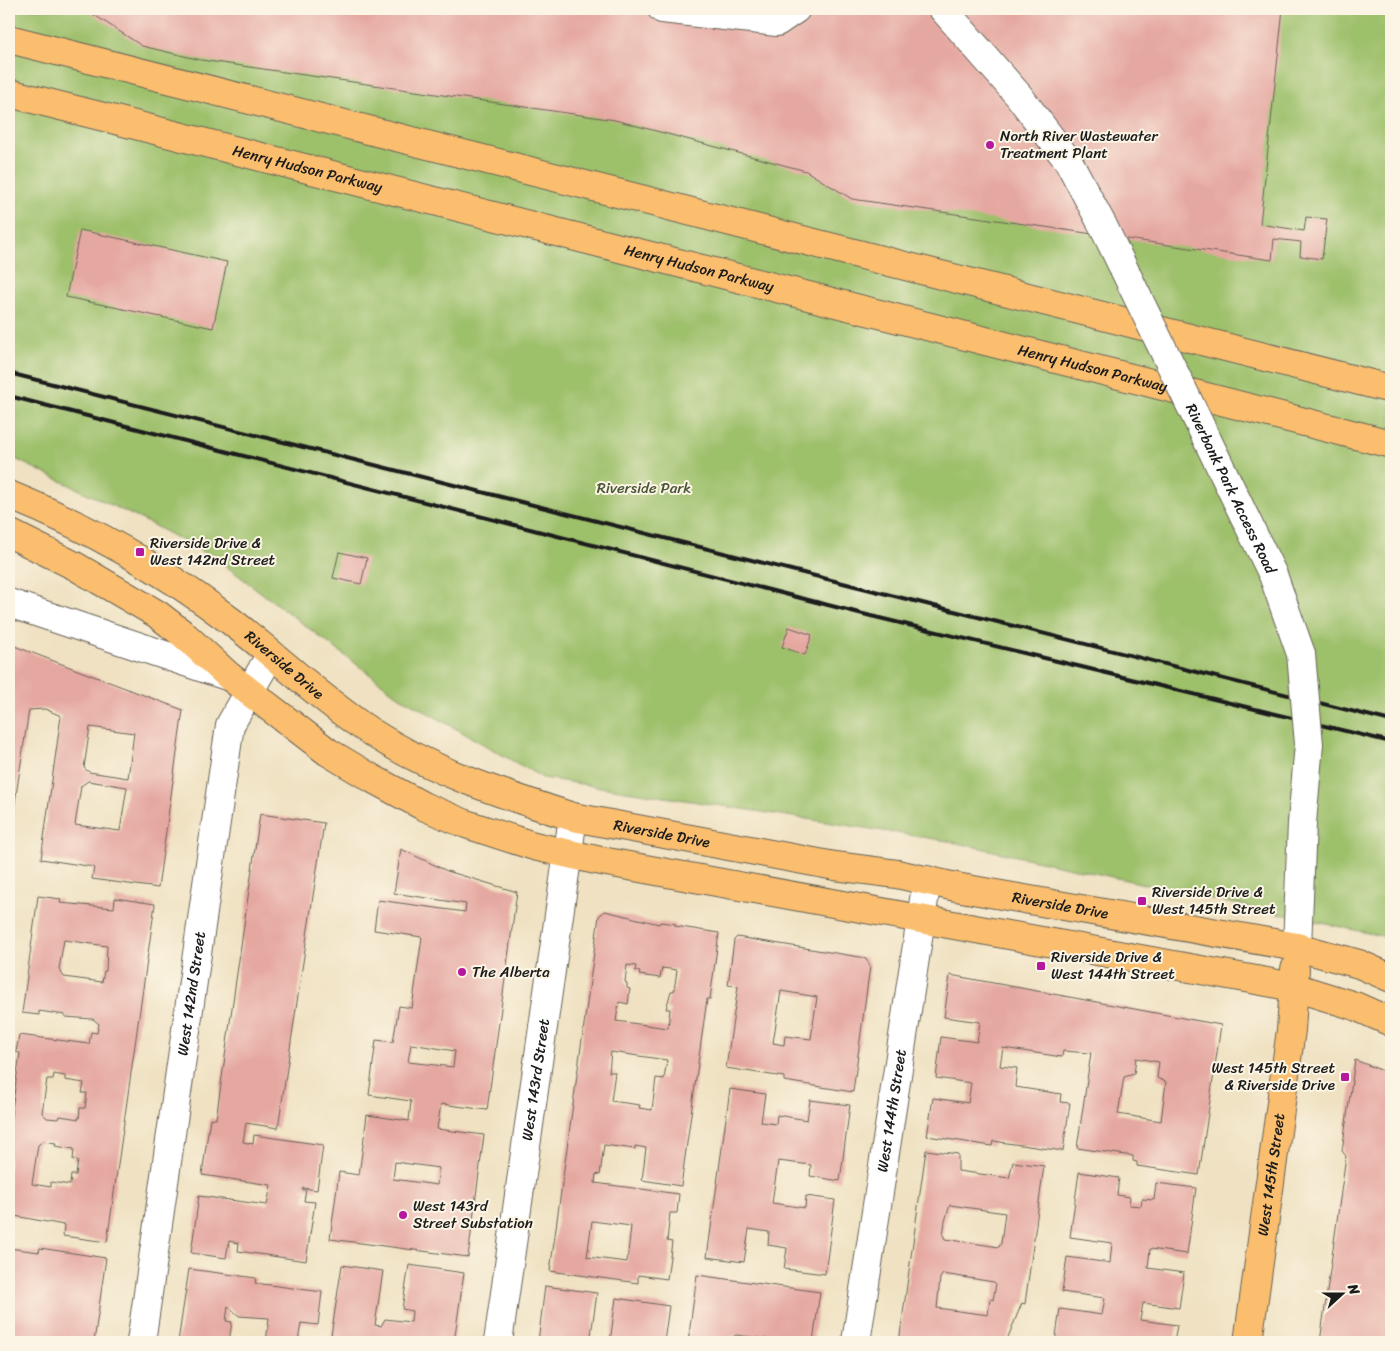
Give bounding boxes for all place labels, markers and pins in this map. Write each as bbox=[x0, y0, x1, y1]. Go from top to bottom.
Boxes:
place label: North River Wastewater Treatment Plant bbox=[1000, 123, 1159, 166]
marker: North River Wastewater Treatment Plant bbox=[984, 139, 996, 151]
place label: Riverside Drive & West 142nd Street bbox=[150, 530, 276, 573]
marker: Riverside Drive & West 142nd Street bbox=[134, 546, 146, 558]
place label: Riverside Drive & West 145th Street bbox=[1152, 879, 1276, 922]
marker: Riverside Drive & West 145th Street bbox=[1136, 895, 1148, 907]
place label: Riverside Drive & West 144th Street bbox=[1051, 944, 1175, 987]
place label: The Alberta bbox=[472, 959, 550, 985]
marker: Riverside Drive & West 144th Street bbox=[1035, 960, 1047, 972]
marker: The Alberta bbox=[456, 966, 468, 978]
place label: West 145th Street & Riverside Drive bbox=[1211, 1055, 1335, 1098]
marker: West 145th Street & Riverside Drive bbox=[1339, 1071, 1351, 1083]
place label: West 143rd Street Substation bbox=[413, 1193, 533, 1236]
marker: West 143rd Street Substation bbox=[397, 1209, 409, 1221]

